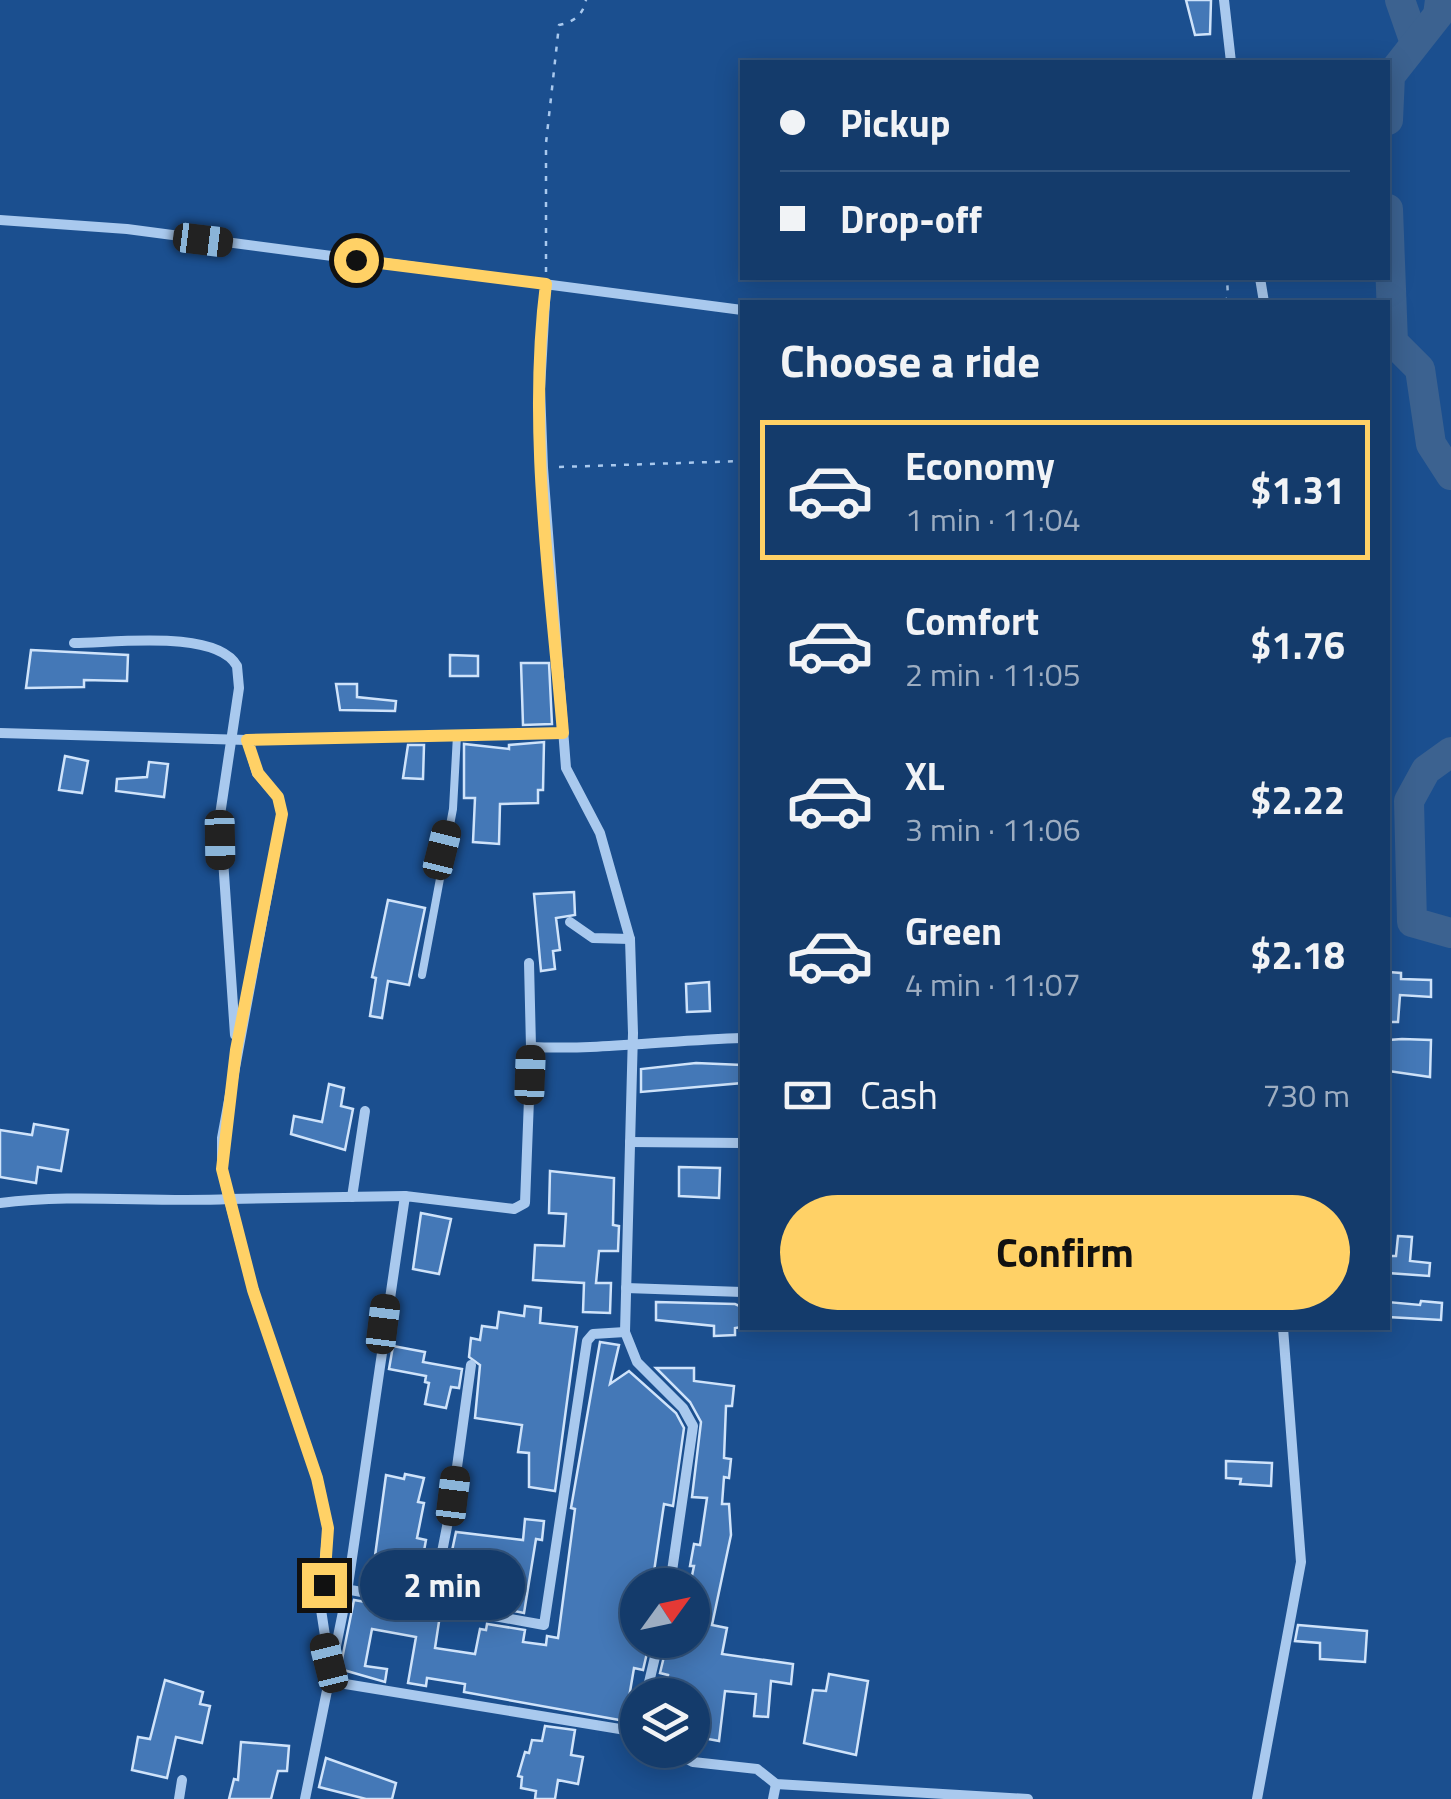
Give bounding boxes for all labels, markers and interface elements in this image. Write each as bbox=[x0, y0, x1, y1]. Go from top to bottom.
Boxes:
text: Pickup bbox=[840, 94, 950, 152]
text: Drop-off bbox=[840, 190, 982, 248]
car bbox=[171, 221, 235, 259]
route start bbox=[334, 238, 379, 283]
text: Choose a ride bbox=[780, 326, 1040, 394]
text: Economy bbox=[905, 437, 1055, 495]
icon: car bbox=[785, 445, 875, 535]
text: $1.31 bbox=[1250, 461, 1345, 519]
text: 1 min · 11:04 bbox=[905, 495, 1081, 543]
text: Comfort bbox=[905, 592, 1039, 650]
icon: car bbox=[785, 600, 875, 690]
text: $1.76 bbox=[1250, 616, 1345, 674]
text: 2 min · 11:05 bbox=[905, 650, 1081, 698]
text: XL bbox=[905, 747, 945, 805]
icon: car bbox=[785, 755, 875, 845]
text: $2.22 bbox=[1250, 771, 1345, 829]
text: 3 min · 11:06 bbox=[905, 805, 1081, 853]
car bbox=[204, 810, 236, 870]
car bbox=[420, 817, 464, 883]
text: Green bbox=[905, 902, 1002, 960]
icon: car bbox=[785, 910, 875, 1000]
text: $2.18 bbox=[1250, 926, 1345, 984]
text: 4 min · 11:07 bbox=[905, 960, 1081, 1008]
car bbox=[514, 1044, 546, 1106]
text: Cash bbox=[860, 1066, 938, 1124]
icon: cash bbox=[780, 1068, 835, 1123]
text: 730 m bbox=[1262, 1071, 1350, 1119]
button: Confirm bbox=[780, 1195, 1350, 1310]
car bbox=[364, 1292, 402, 1356]
car bbox=[434, 1464, 472, 1528]
callout: 2 min bbox=[359, 1550, 524, 1620]
text: 2 min bbox=[404, 1561, 481, 1609]
route end bbox=[302, 1563, 347, 1608]
north arrow bbox=[620, 1568, 710, 1658]
map controls bbox=[620, 1568, 710, 1768]
car bbox=[307, 1630, 351, 1696]
button: layers bbox=[620, 1678, 710, 1768]

